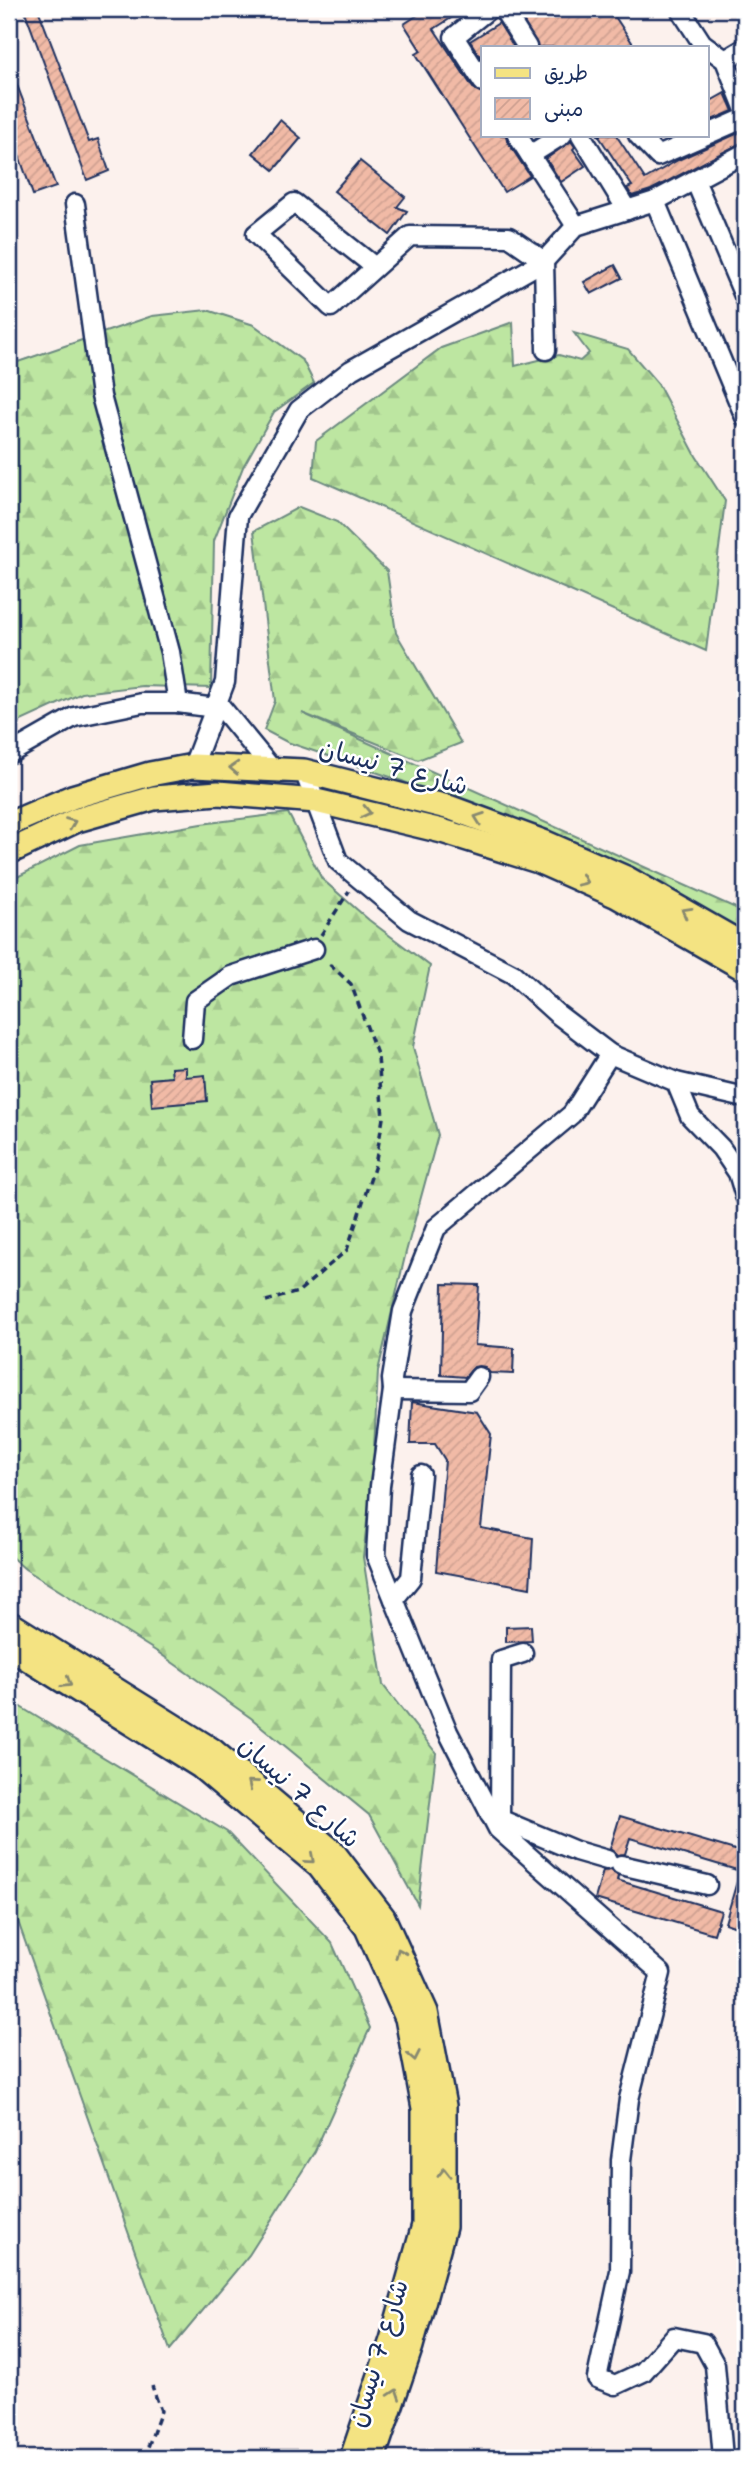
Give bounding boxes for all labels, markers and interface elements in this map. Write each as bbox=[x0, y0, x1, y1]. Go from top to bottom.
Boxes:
legend bbox=[481, 46, 708, 136]
text: طريق bbox=[544, 59, 588, 87]
text: مبنى bbox=[544, 95, 583, 123]
street label: شارع 7 نيسان bbox=[315, 729, 472, 804]
one-way arrow bbox=[228, 760, 239, 775]
one-way arrow bbox=[360, 804, 372, 819]
one-way arrow bbox=[474, 813, 486, 827]
one-way arrow bbox=[64, 818, 76, 832]
one-way arrow bbox=[575, 873, 588, 887]
one-way arrow bbox=[680, 907, 693, 920]
one-way arrow bbox=[59, 1674, 72, 1687]
street label: شارع 7 نيسان bbox=[231, 1727, 368, 1856]
one-way arrow bbox=[248, 1780, 261, 1792]
one-way arrow bbox=[302, 1851, 315, 1863]
one-way arrow bbox=[394, 1948, 408, 1960]
one-way arrow bbox=[406, 2050, 421, 2062]
one-way arrow bbox=[436, 2167, 452, 2178]
street label: شارع 7 نيسان bbox=[338, 2275, 417, 2431]
one-way arrow bbox=[387, 2388, 401, 2400]

